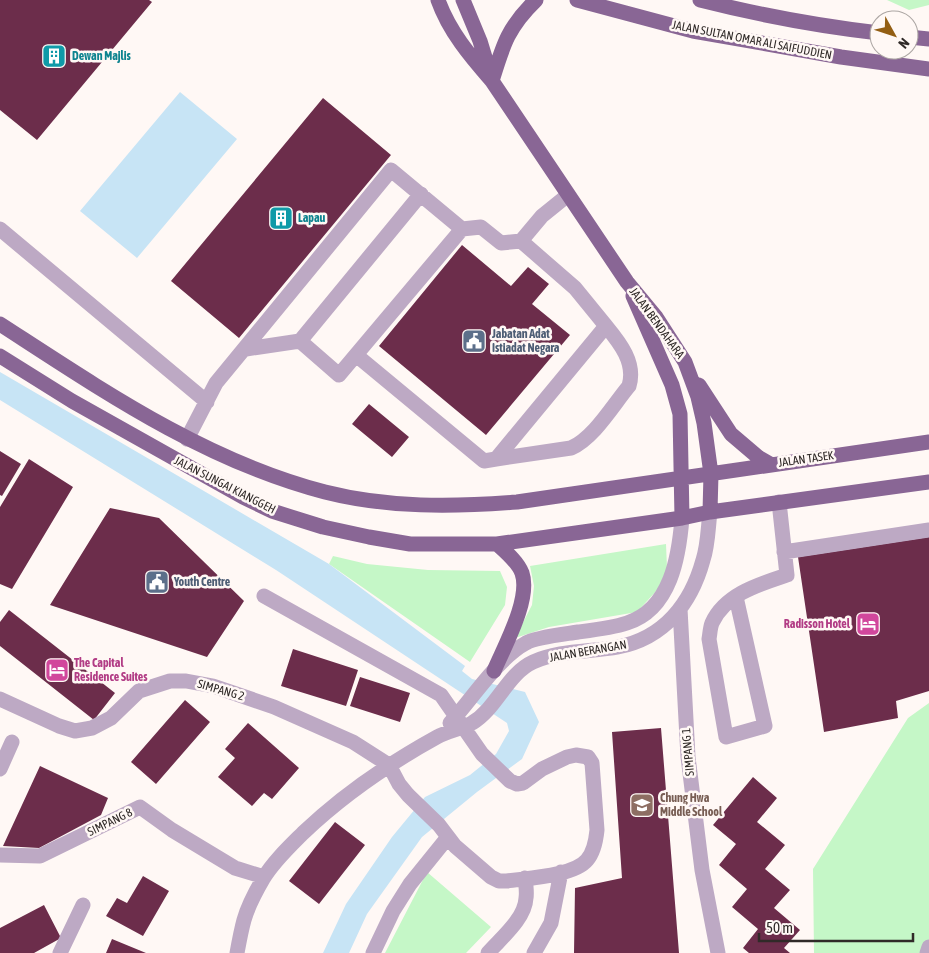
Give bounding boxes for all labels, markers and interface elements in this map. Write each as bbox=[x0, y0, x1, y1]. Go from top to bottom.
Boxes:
north arrow bbox=[869, 10, 919, 60]
street label: JALAN SULTAN OMAR ALI SAIFUDDIEN bbox=[671, 18, 833, 62]
text: N bbox=[895, 35, 913, 52]
building icon: Dewan Majlis bbox=[41, 43, 67, 69]
place label: Dewan Majlis bbox=[72, 49, 131, 63]
building icon: Lapau bbox=[268, 205, 294, 231]
place label: Lapau bbox=[298, 211, 325, 225]
street label: JALAN BENDAHARA bbox=[627, 285, 687, 361]
place label: Jabatan Adat Istiadat Negara bbox=[491, 327, 560, 355]
public building icon: Jabatan Adat Istiadat Negara bbox=[461, 328, 487, 354]
street label: JALAN TASEK bbox=[777, 448, 835, 470]
street label: JALAN SUNGAI KIANGGEH bbox=[172, 453, 278, 517]
public building icon: Youth Centre bbox=[144, 569, 170, 595]
place label: Youth Centre bbox=[173, 575, 231, 589]
hotel icon: Radisson Hotel bbox=[855, 611, 881, 637]
place label: Radisson Hotel bbox=[784, 617, 851, 631]
street label: JALAN BERANGAN bbox=[548, 637, 628, 665]
place label: The Capital Residence Suites bbox=[74, 656, 148, 684]
hotel icon: The Capital Residence Suites bbox=[44, 657, 70, 683]
street label: SIMPANG 2 bbox=[196, 677, 246, 703]
street label: SIMPANG 1 bbox=[679, 727, 697, 777]
place label: Chung Hwa Middle School bbox=[660, 791, 723, 819]
school or university icon: Chung Hwa Middle School bbox=[629, 792, 655, 818]
street label: SIMPANG 8 bbox=[85, 805, 135, 839]
scale bar bbox=[759, 910, 913, 942]
text: 50 m bbox=[766, 919, 793, 936]

